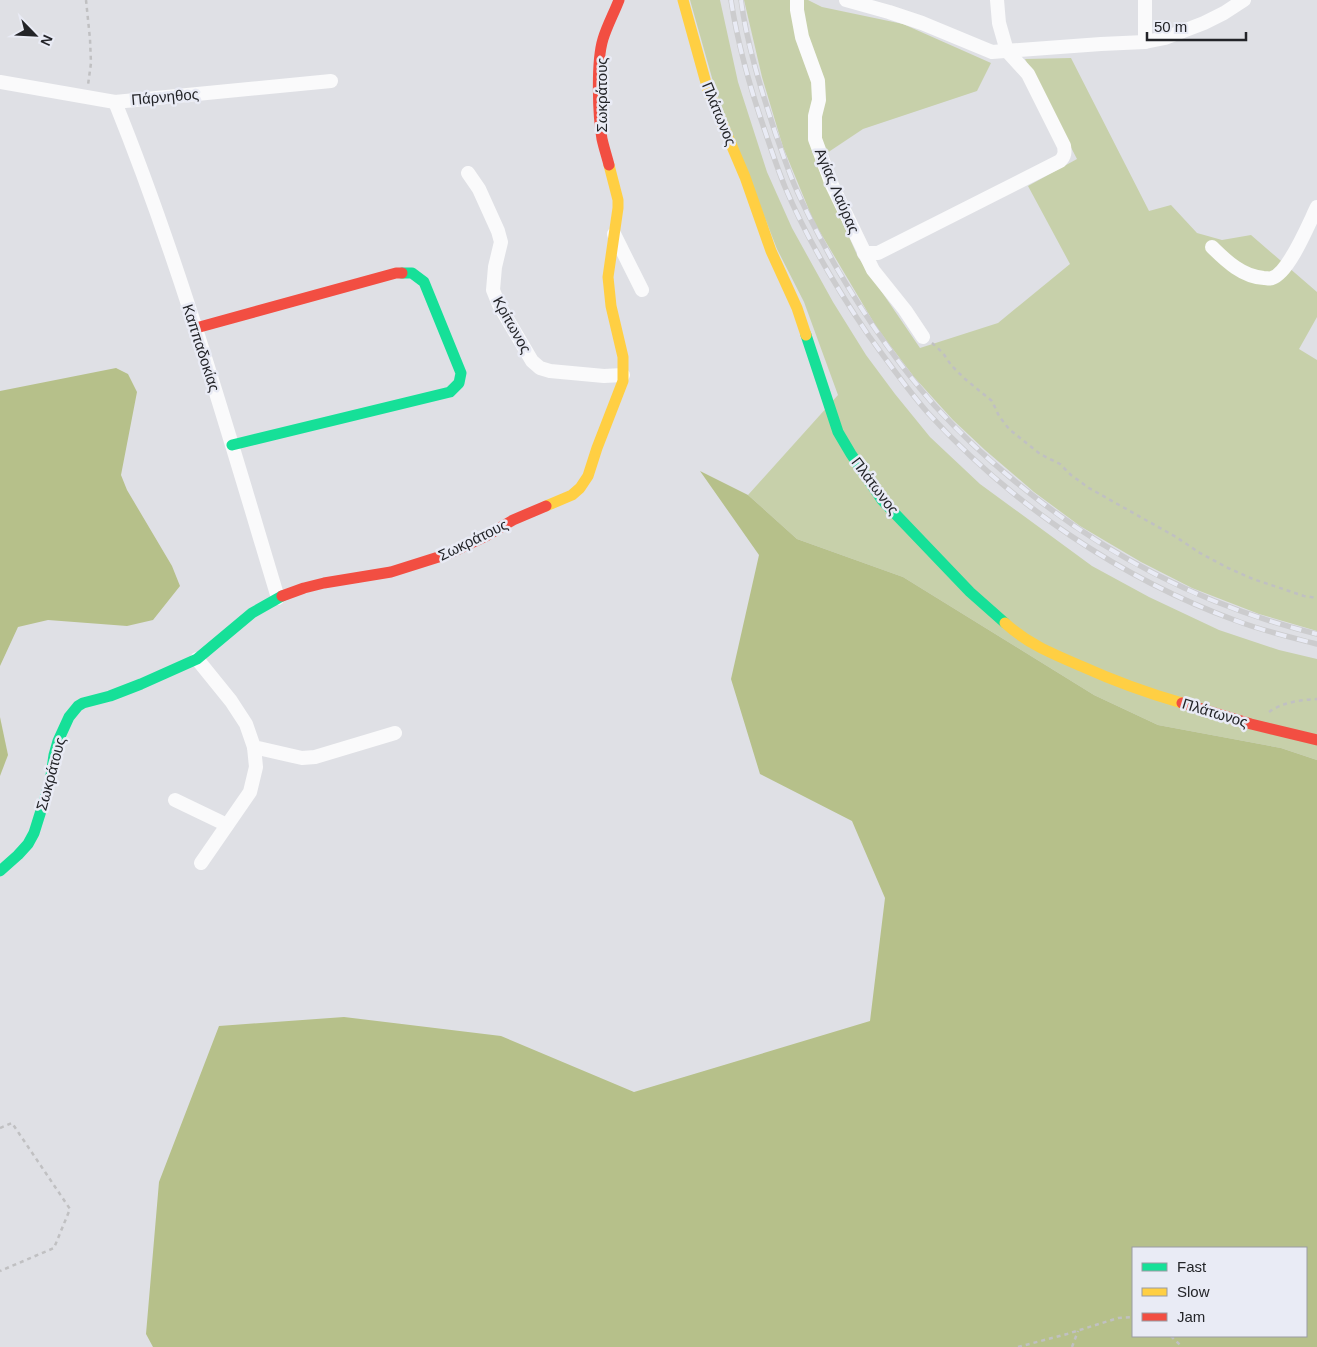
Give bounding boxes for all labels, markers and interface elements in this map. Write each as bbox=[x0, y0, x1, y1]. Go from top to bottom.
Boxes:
north arrow bbox=[10, 10, 60, 60]
scale bar bbox=[1147, 10, 1246, 42]
text: 50 m bbox=[1154, 18, 1187, 35]
text: N bbox=[38, 32, 56, 48]
street label: Σωκράτους bbox=[593, 57, 610, 133]
street label: Πλάτωνος bbox=[699, 79, 740, 148]
street label: Πάρνηθος bbox=[130, 85, 199, 108]
street label: Αγίας Λαύρας bbox=[812, 146, 863, 236]
street label: Κρίτωνος bbox=[490, 293, 535, 356]
street label: Καππαδοκίας bbox=[179, 302, 224, 394]
street label: Πλάτωνος bbox=[848, 454, 902, 518]
street label: Σωκράτους bbox=[435, 515, 510, 564]
street label: Πλάτωνος bbox=[1180, 695, 1250, 730]
street label: Σωκράτους bbox=[33, 735, 68, 812]
legend bbox=[1132, 1247, 1307, 1337]
text: Fast bbox=[1177, 1258, 1207, 1275]
text: Slow bbox=[1177, 1283, 1210, 1300]
text: Jam bbox=[1177, 1308, 1205, 1325]

